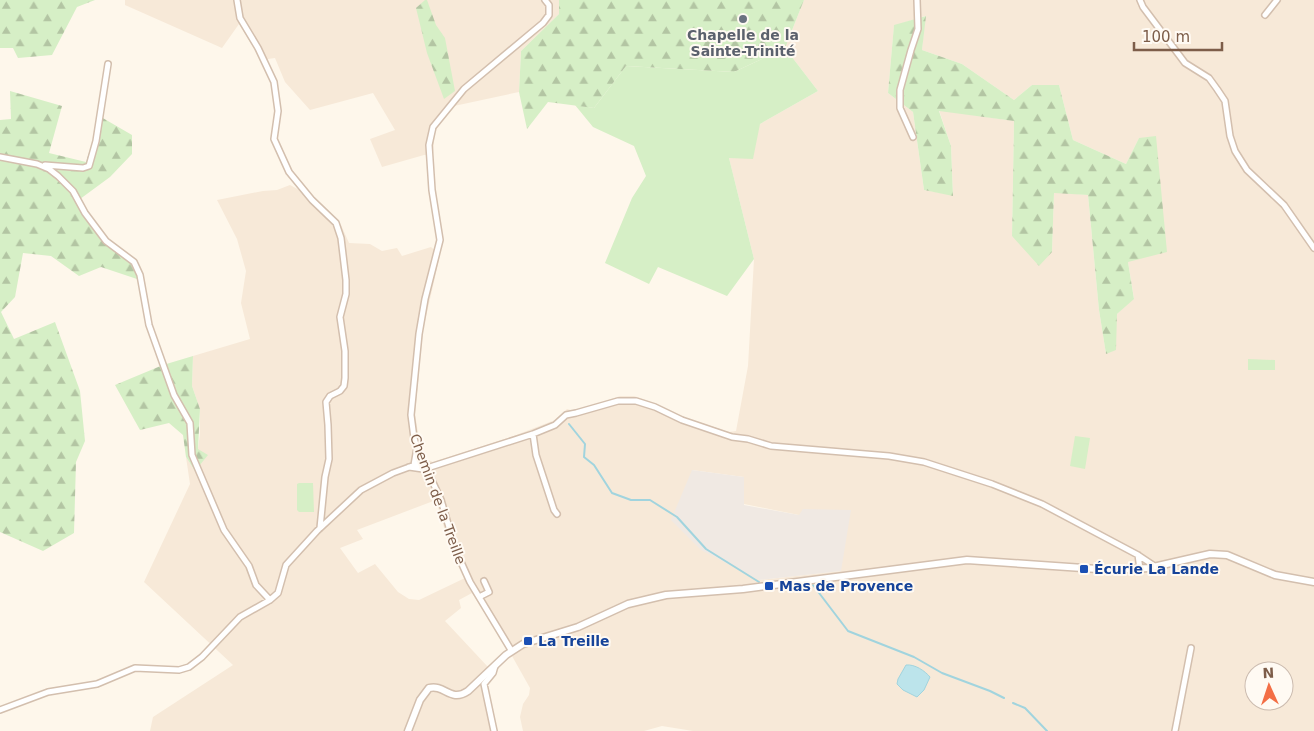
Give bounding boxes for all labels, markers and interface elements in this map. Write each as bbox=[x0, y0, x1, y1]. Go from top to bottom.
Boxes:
marker: Chapelle de la Sainte-Trinité bbox=[737, 13, 749, 25]
scale bar bbox=[1134, 20, 1222, 52]
place label: Chapelle de la Sainte-Trinité bbox=[687, 27, 799, 59]
text: 100 m bbox=[1142, 28, 1190, 46]
street label: Chemin de la Treille bbox=[407, 432, 469, 566]
place label: Écurie La Lande bbox=[1094, 561, 1219, 577]
marker: Écurie La Lande bbox=[1078, 563, 1090, 575]
place label: Mas de Provence bbox=[779, 578, 913, 594]
marker: Mas de Provence bbox=[763, 580, 775, 592]
place label: La Treille bbox=[538, 633, 610, 649]
marker: La Treille bbox=[522, 635, 534, 647]
north arrow bbox=[1244, 661, 1294, 711]
text: N bbox=[1262, 665, 1275, 681]

